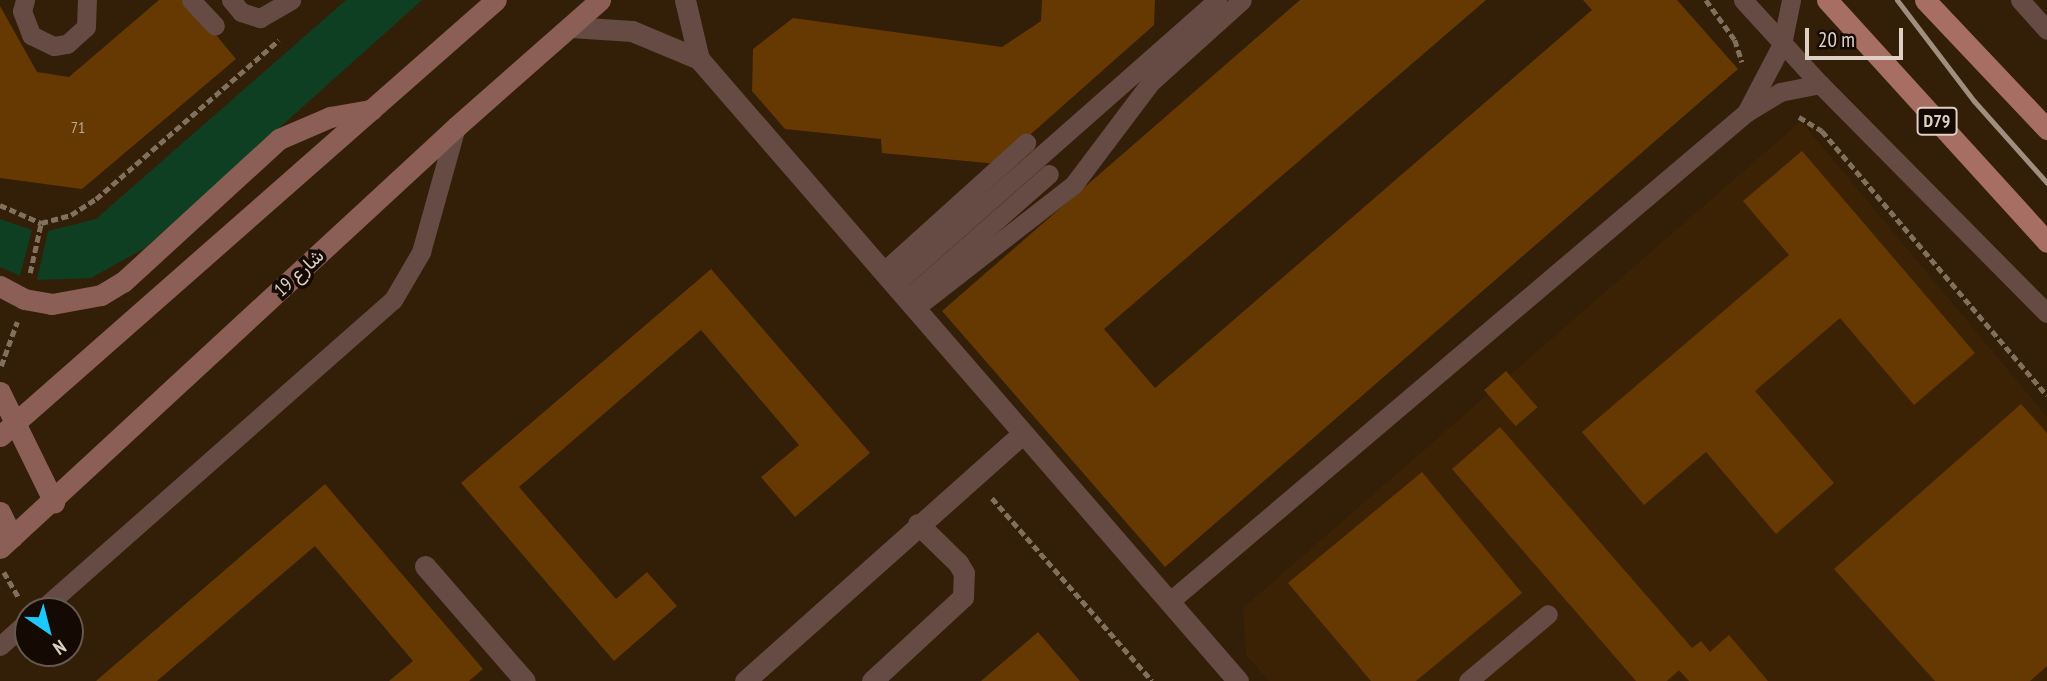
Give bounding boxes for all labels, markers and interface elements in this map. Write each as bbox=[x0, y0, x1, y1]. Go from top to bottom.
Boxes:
scale bar bbox=[1809, 14, 1907, 58]
text: 20 m bbox=[1818, 26, 1855, 53]
road number: D79 bbox=[1916, 106, 1958, 136]
house number: 71 bbox=[71, 117, 85, 137]
street label: شارع 19 bbox=[270, 244, 328, 302]
north arrow bbox=[14, 597, 84, 667]
text: N bbox=[49, 635, 71, 660]

